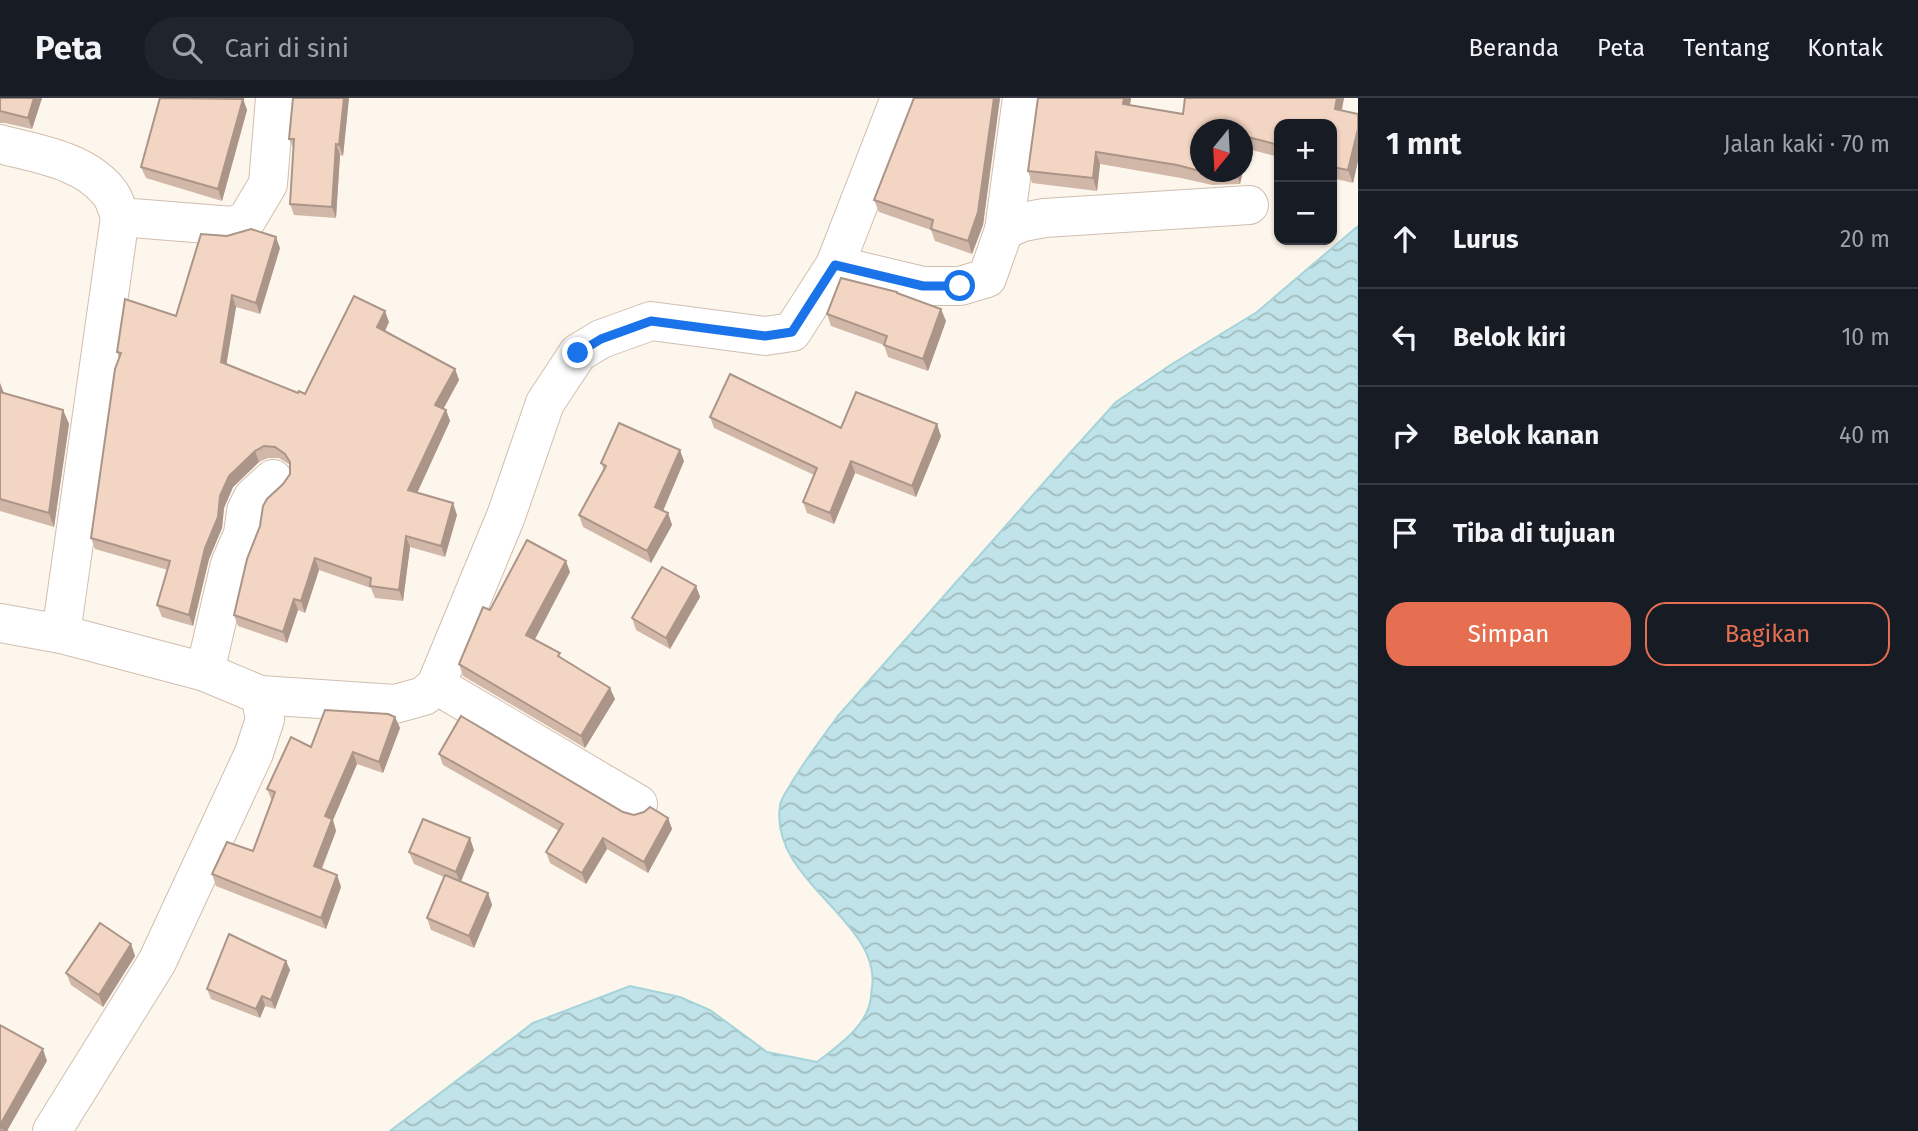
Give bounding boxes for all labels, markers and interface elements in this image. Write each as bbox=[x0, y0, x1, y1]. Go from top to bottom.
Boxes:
search box bbox=[144, 17, 634, 80]
text: Peta bbox=[35, 28, 102, 68]
icon: search bbox=[168, 29, 206, 67]
text: Cari di sini bbox=[224, 33, 349, 64]
text: Beranda bbox=[1468, 34, 1559, 62]
text: Peta bbox=[1597, 34, 1645, 62]
text: Tentang bbox=[1683, 34, 1769, 62]
text: Kontak bbox=[1807, 34, 1883, 62]
north arrow bbox=[1190, 119, 1253, 182]
map controls bbox=[1274, 119, 1337, 245]
button: + bbox=[1274, 119, 1337, 182]
text: 1 mnt bbox=[1386, 126, 1461, 162]
text: Jalan kaki · 70 m bbox=[1724, 130, 1890, 158]
button: − bbox=[1274, 182, 1337, 245]
icon: ahead bbox=[1386, 220, 1424, 258]
text: Lurus bbox=[1453, 224, 1519, 255]
text: 20 m bbox=[1840, 225, 1890, 253]
route start bbox=[944, 270, 975, 301]
icon: left bbox=[1386, 318, 1424, 356]
text: Belok kiri bbox=[1453, 322, 1566, 353]
text: 10 m bbox=[1841, 323, 1890, 351]
route end bbox=[562, 337, 593, 368]
icon: right bbox=[1386, 416, 1424, 454]
text: Belok kanan bbox=[1453, 420, 1599, 451]
text: 40 m bbox=[1839, 421, 1890, 449]
icon: arrive bbox=[1386, 514, 1424, 552]
text: Tiba di tujuan bbox=[1453, 518, 1615, 549]
button: Simpan bbox=[1386, 602, 1631, 666]
button: Bagikan bbox=[1645, 602, 1890, 666]

